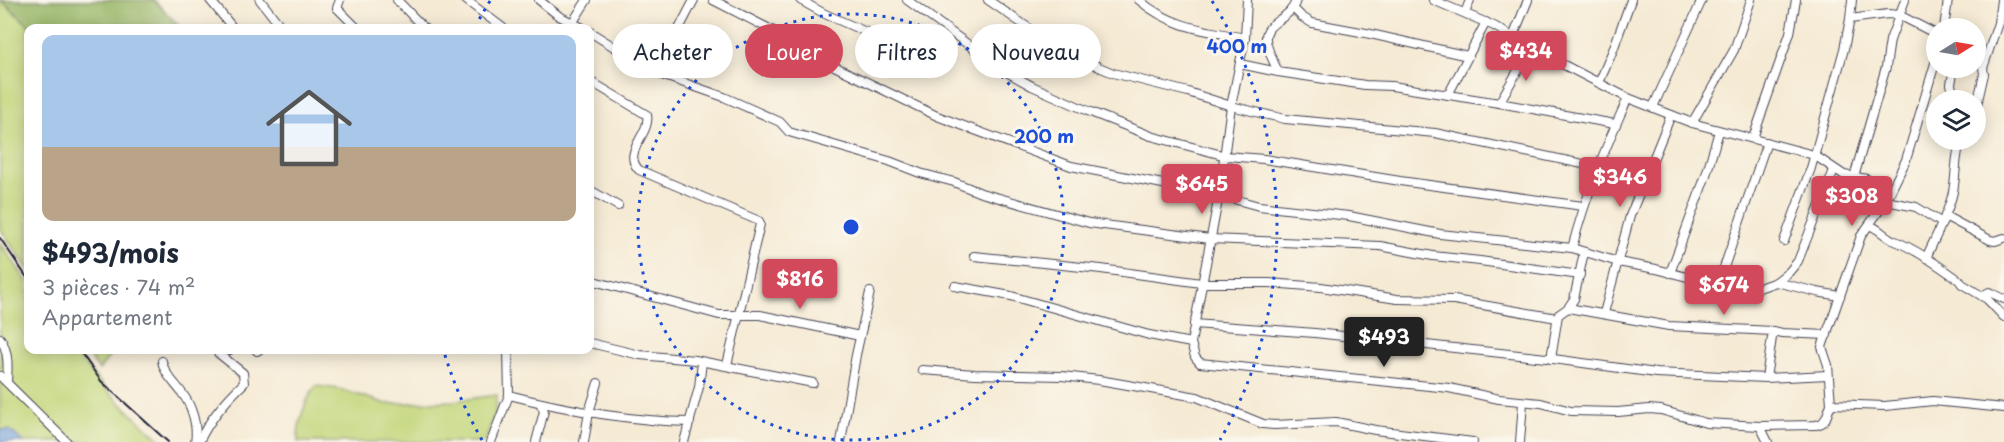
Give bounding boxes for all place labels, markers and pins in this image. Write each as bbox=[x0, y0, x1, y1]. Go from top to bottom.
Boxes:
pin: $434 bbox=[1490, 31, 1562, 82]
pin: $346 bbox=[1584, 157, 1656, 208]
pin: $645 bbox=[1166, 164, 1238, 215]
pin: $308 bbox=[1816, 176, 1888, 227]
centre of rings bbox=[841, 217, 861, 237]
pin: $816 bbox=[764, 259, 836, 310]
pin: $674 bbox=[1688, 265, 1760, 316]
pin: $493 bbox=[1348, 317, 1420, 368]

